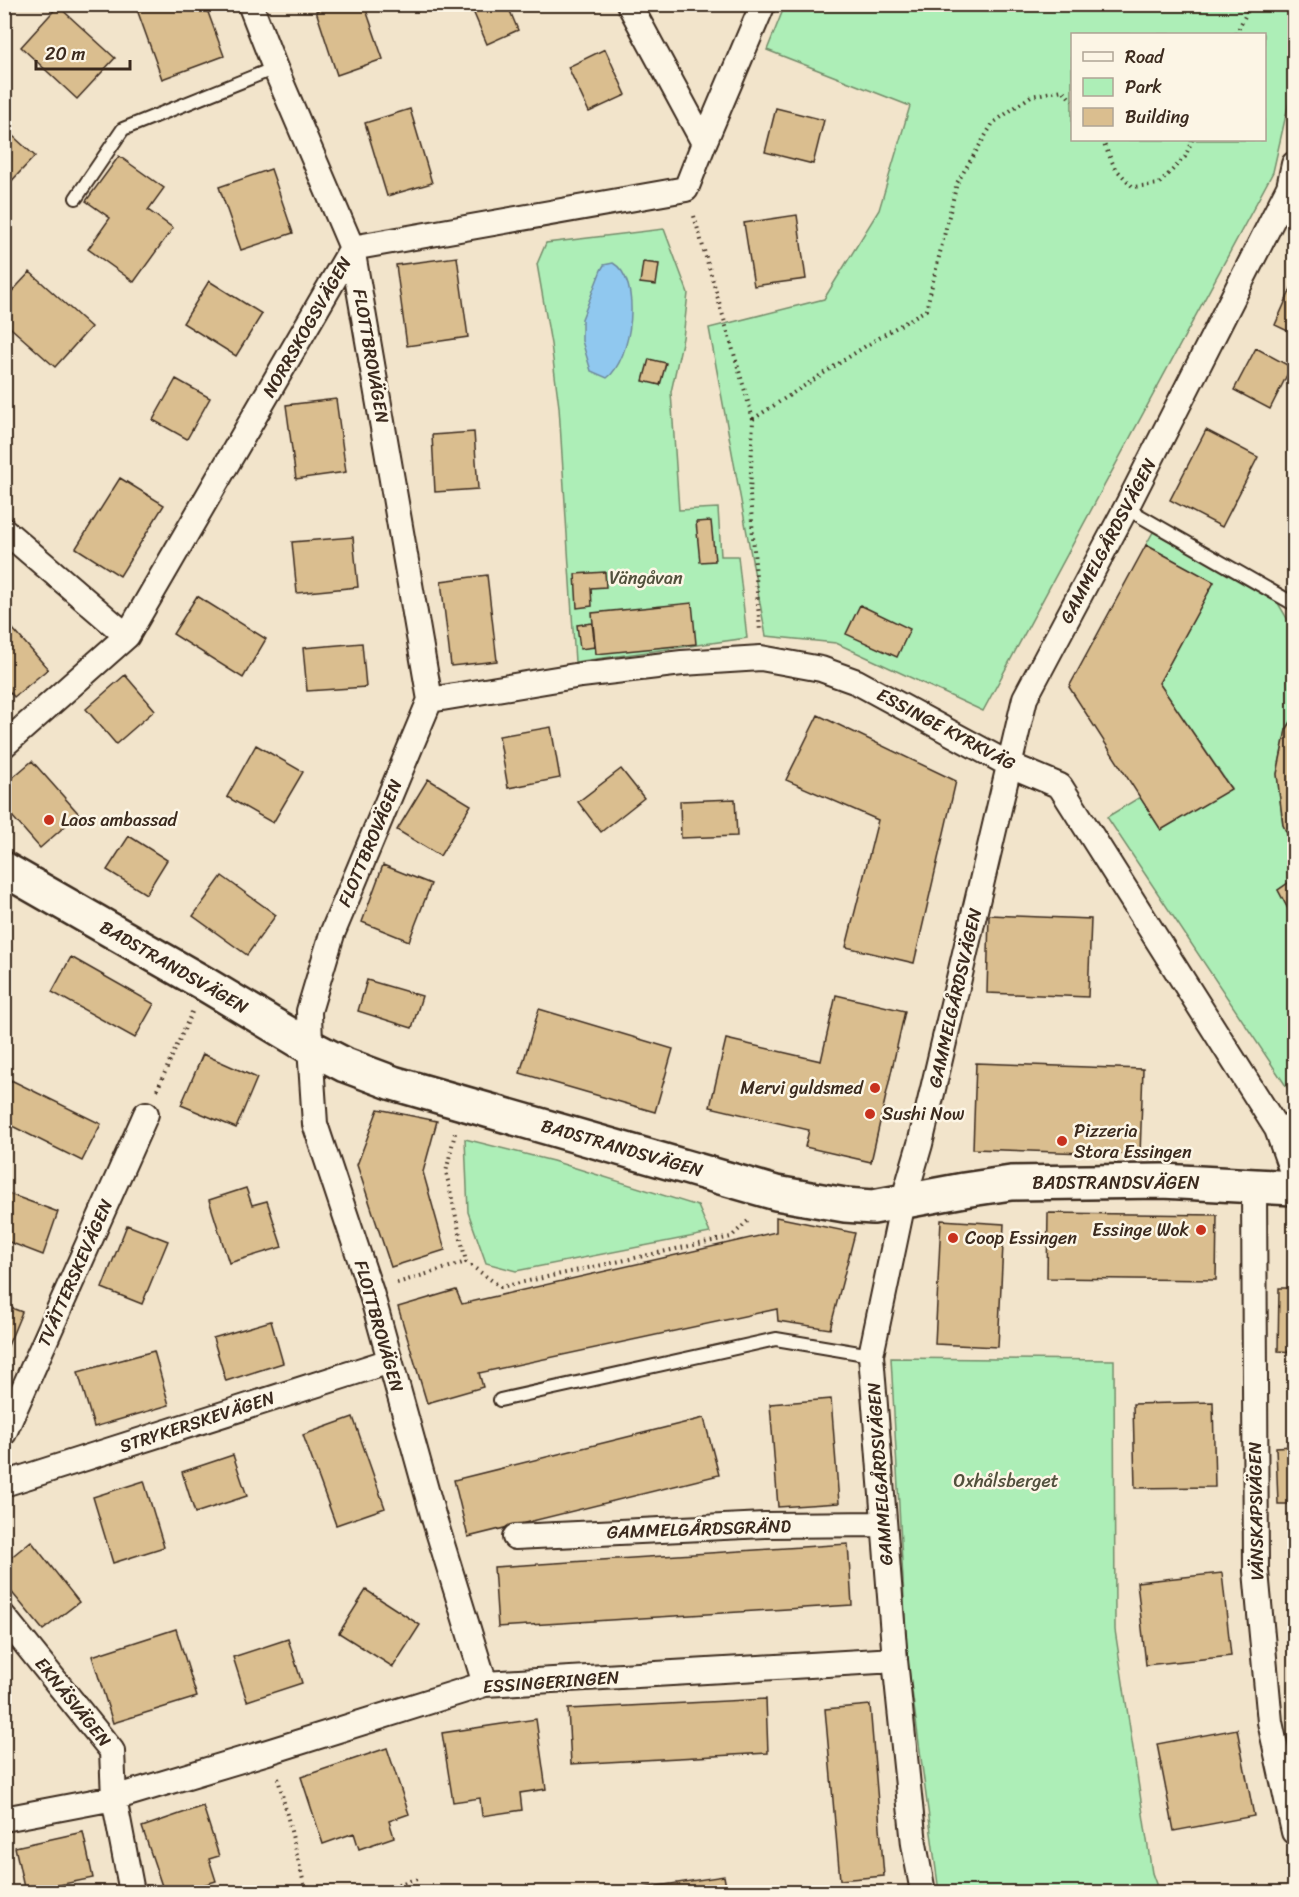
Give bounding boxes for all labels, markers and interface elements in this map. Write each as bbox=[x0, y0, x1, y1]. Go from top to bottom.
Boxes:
scale bar bbox=[36, 33, 130, 71]
legend bbox=[1071, 33, 1266, 141]
text: 20 m bbox=[45, 38, 85, 70]
text: Road bbox=[1125, 41, 1165, 73]
text: Park bbox=[1125, 71, 1162, 103]
text: Building bbox=[1125, 101, 1189, 133]
street label: NORRSKOGSVÄGEN bbox=[254, 250, 361, 404]
street label: FLOTTBROVÄGEN bbox=[343, 286, 399, 426]
street label: GAMMELGÅRDSVÄGEN bbox=[1051, 452, 1165, 629]
park label: Vängåvan bbox=[609, 562, 683, 594]
street label: ESSINGE KYRKVÄG bbox=[871, 679, 1022, 779]
street label: FLOTTBROVÄGEN bbox=[329, 774, 411, 912]
place label: Laos ambassad bbox=[61, 804, 179, 836]
marker: Laos ambassad bbox=[42, 813, 56, 827]
street label: GAMMELGÅRDSVÄGEN bbox=[919, 905, 991, 1091]
street label: BADSTRANDSVÄGEN bbox=[94, 911, 255, 1023]
place label: Mervi guldsmed bbox=[740, 1072, 865, 1104]
marker: Mervi guldsmed bbox=[868, 1081, 882, 1095]
place label: Sushi Now bbox=[882, 1098, 965, 1130]
marker: Sushi Now bbox=[863, 1107, 877, 1121]
street label: BADSTRANDSVÄGEN bbox=[537, 1110, 707, 1187]
place label: Pizzeria Stora Essingen bbox=[1074, 1115, 1192, 1168]
marker: Pizzeria Stora Essingen bbox=[1055, 1134, 1069, 1148]
street label: BADSTRANDSVÄGEN bbox=[1032, 1167, 1200, 1199]
street label: TVÄTTERSKEVÄGEN bbox=[28, 1193, 122, 1352]
place label: Essinge Wok bbox=[1092, 1214, 1189, 1246]
place label: Coop Essingen bbox=[965, 1222, 1077, 1254]
marker: Essinge Wok bbox=[1194, 1223, 1208, 1237]
marker: Coop Essingen bbox=[946, 1231, 960, 1245]
street label: FLOTTBROVÄGEN bbox=[345, 1256, 413, 1396]
street label: GAMMELGÅRDSVÄGEN bbox=[858, 1381, 902, 1567]
street label: STRYKERSKEVÄGEN bbox=[115, 1382, 279, 1462]
street label: VÄNSKAPSVÄGEN bbox=[1239, 1441, 1273, 1581]
park label: Oxhålsberget bbox=[953, 1465, 1059, 1497]
street label: GAMMELGÅRDSGRÄND bbox=[606, 1510, 792, 1548]
street label: EKNÄSVÄGEN bbox=[26, 1650, 120, 1755]
street label: ESSINGERINGEN bbox=[482, 1661, 621, 1703]

